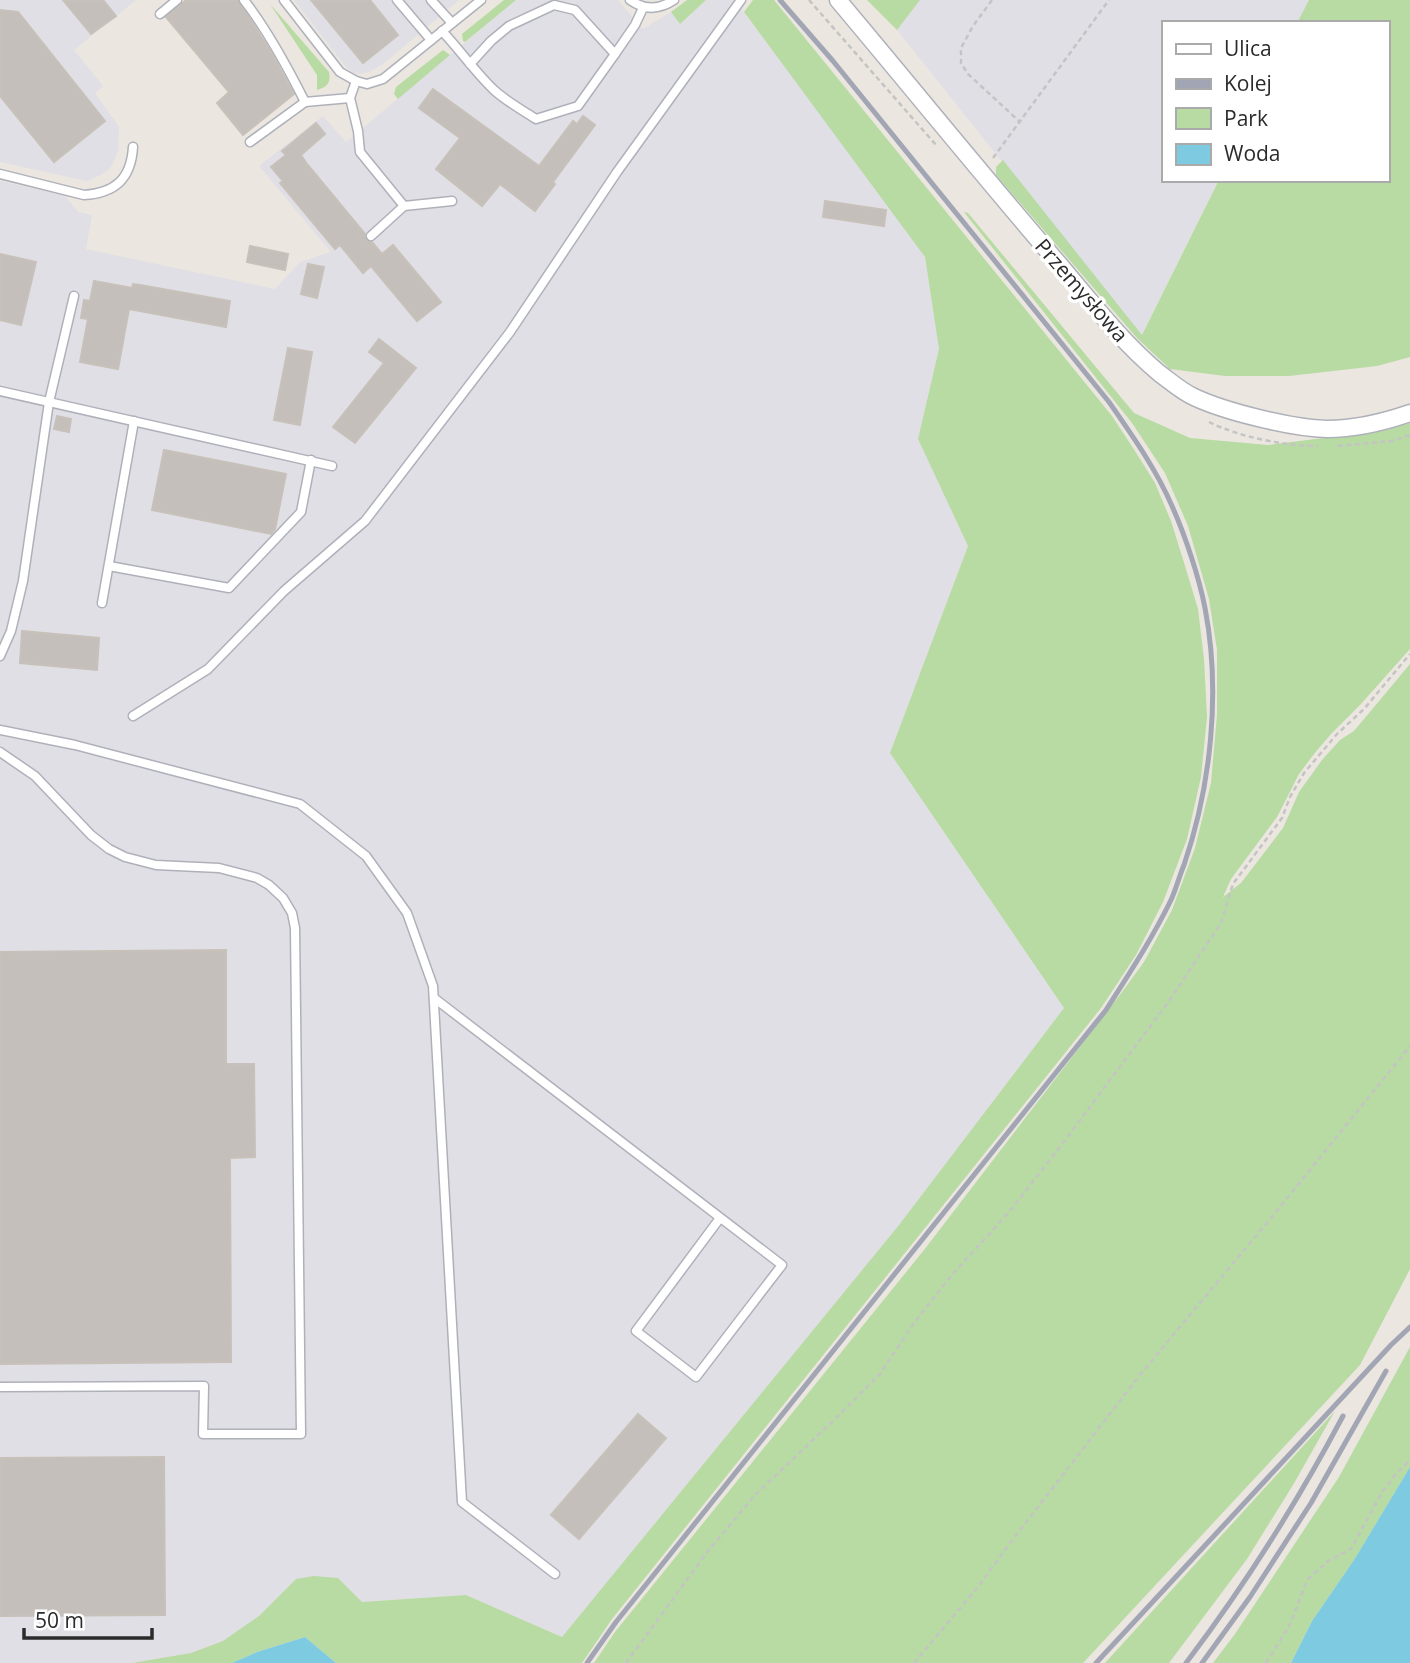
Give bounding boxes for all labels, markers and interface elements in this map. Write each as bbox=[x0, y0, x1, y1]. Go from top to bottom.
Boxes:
legend bbox=[1162, 21, 1389, 182]
text: Ulica bbox=[1224, 34, 1272, 62]
text: Kolej bbox=[1224, 69, 1272, 97]
text: Park bbox=[1224, 104, 1268, 132]
text: Woda bbox=[1224, 139, 1281, 167]
street label: Przemysłowa bbox=[1029, 232, 1135, 348]
scale bar bbox=[24, 1596, 152, 1640]
text: 50 m bbox=[35, 1606, 84, 1634]

